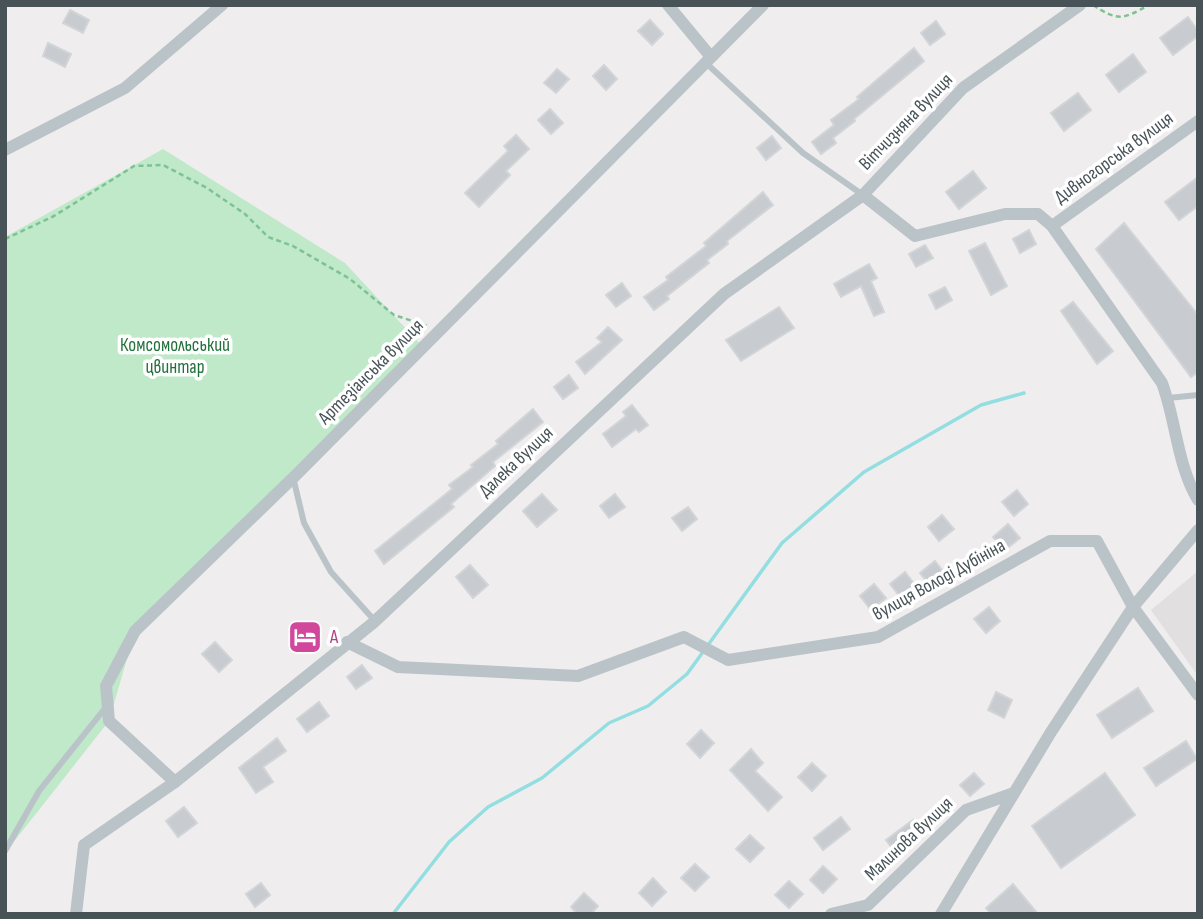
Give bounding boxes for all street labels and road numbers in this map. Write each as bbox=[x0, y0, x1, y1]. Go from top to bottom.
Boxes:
street label: Вітчизняна вулиця bbox=[854, 69, 958, 175]
street label: Дивногорська вулиця bbox=[1050, 107, 1178, 209]
street label: Артезіанська вулиця bbox=[313, 315, 428, 430]
street label: Далека вулиця bbox=[474, 422, 558, 502]
street label: вулиця Володі Дубініна bbox=[869, 534, 1009, 626]
street label: Малинова вулиця bbox=[860, 792, 958, 886]

